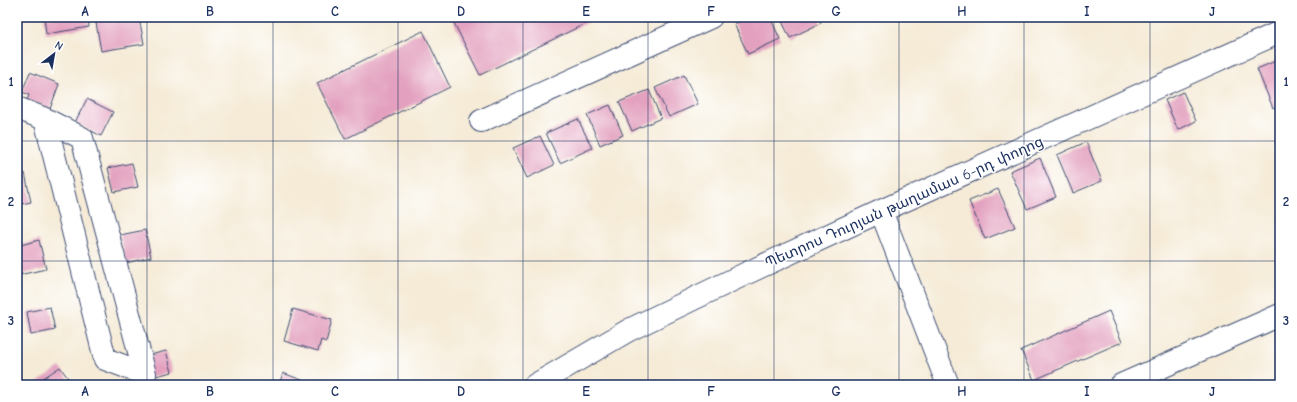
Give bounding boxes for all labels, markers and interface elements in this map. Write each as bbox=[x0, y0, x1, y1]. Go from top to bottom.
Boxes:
text: A bbox=[81, 4, 89, 19]
text: B bbox=[206, 4, 214, 19]
text: C bbox=[331, 4, 339, 19]
text: D bbox=[457, 4, 465, 19]
text: E bbox=[582, 4, 590, 19]
text: F bbox=[707, 4, 715, 19]
text: G bbox=[831, 4, 841, 19]
text: H bbox=[957, 4, 967, 19]
text: I bbox=[1084, 4, 1090, 19]
text: J bbox=[1209, 4, 1215, 19]
north arrow bbox=[34, 34, 74, 74]
text: N bbox=[52, 38, 65, 53]
text: 1 bbox=[8, 74, 14, 89]
text: 1 bbox=[1283, 74, 1289, 89]
street label: Պետրոս Դուրյան թաղամաս 6-րդ փողոց bbox=[762, 132, 1046, 272]
text: 2 bbox=[8, 194, 14, 209]
text: 2 bbox=[1283, 194, 1289, 209]
text: 3 bbox=[8, 313, 14, 328]
text: 3 bbox=[1283, 313, 1289, 328]
text: A bbox=[81, 384, 89, 399]
text: B bbox=[206, 384, 214, 399]
text: C bbox=[331, 384, 339, 399]
text: D bbox=[457, 384, 465, 399]
text: E bbox=[582, 384, 590, 399]
text: F bbox=[707, 384, 715, 399]
text: G bbox=[831, 384, 841, 399]
text: H bbox=[957, 384, 967, 399]
text: I bbox=[1084, 384, 1090, 399]
text: J bbox=[1209, 384, 1215, 399]

